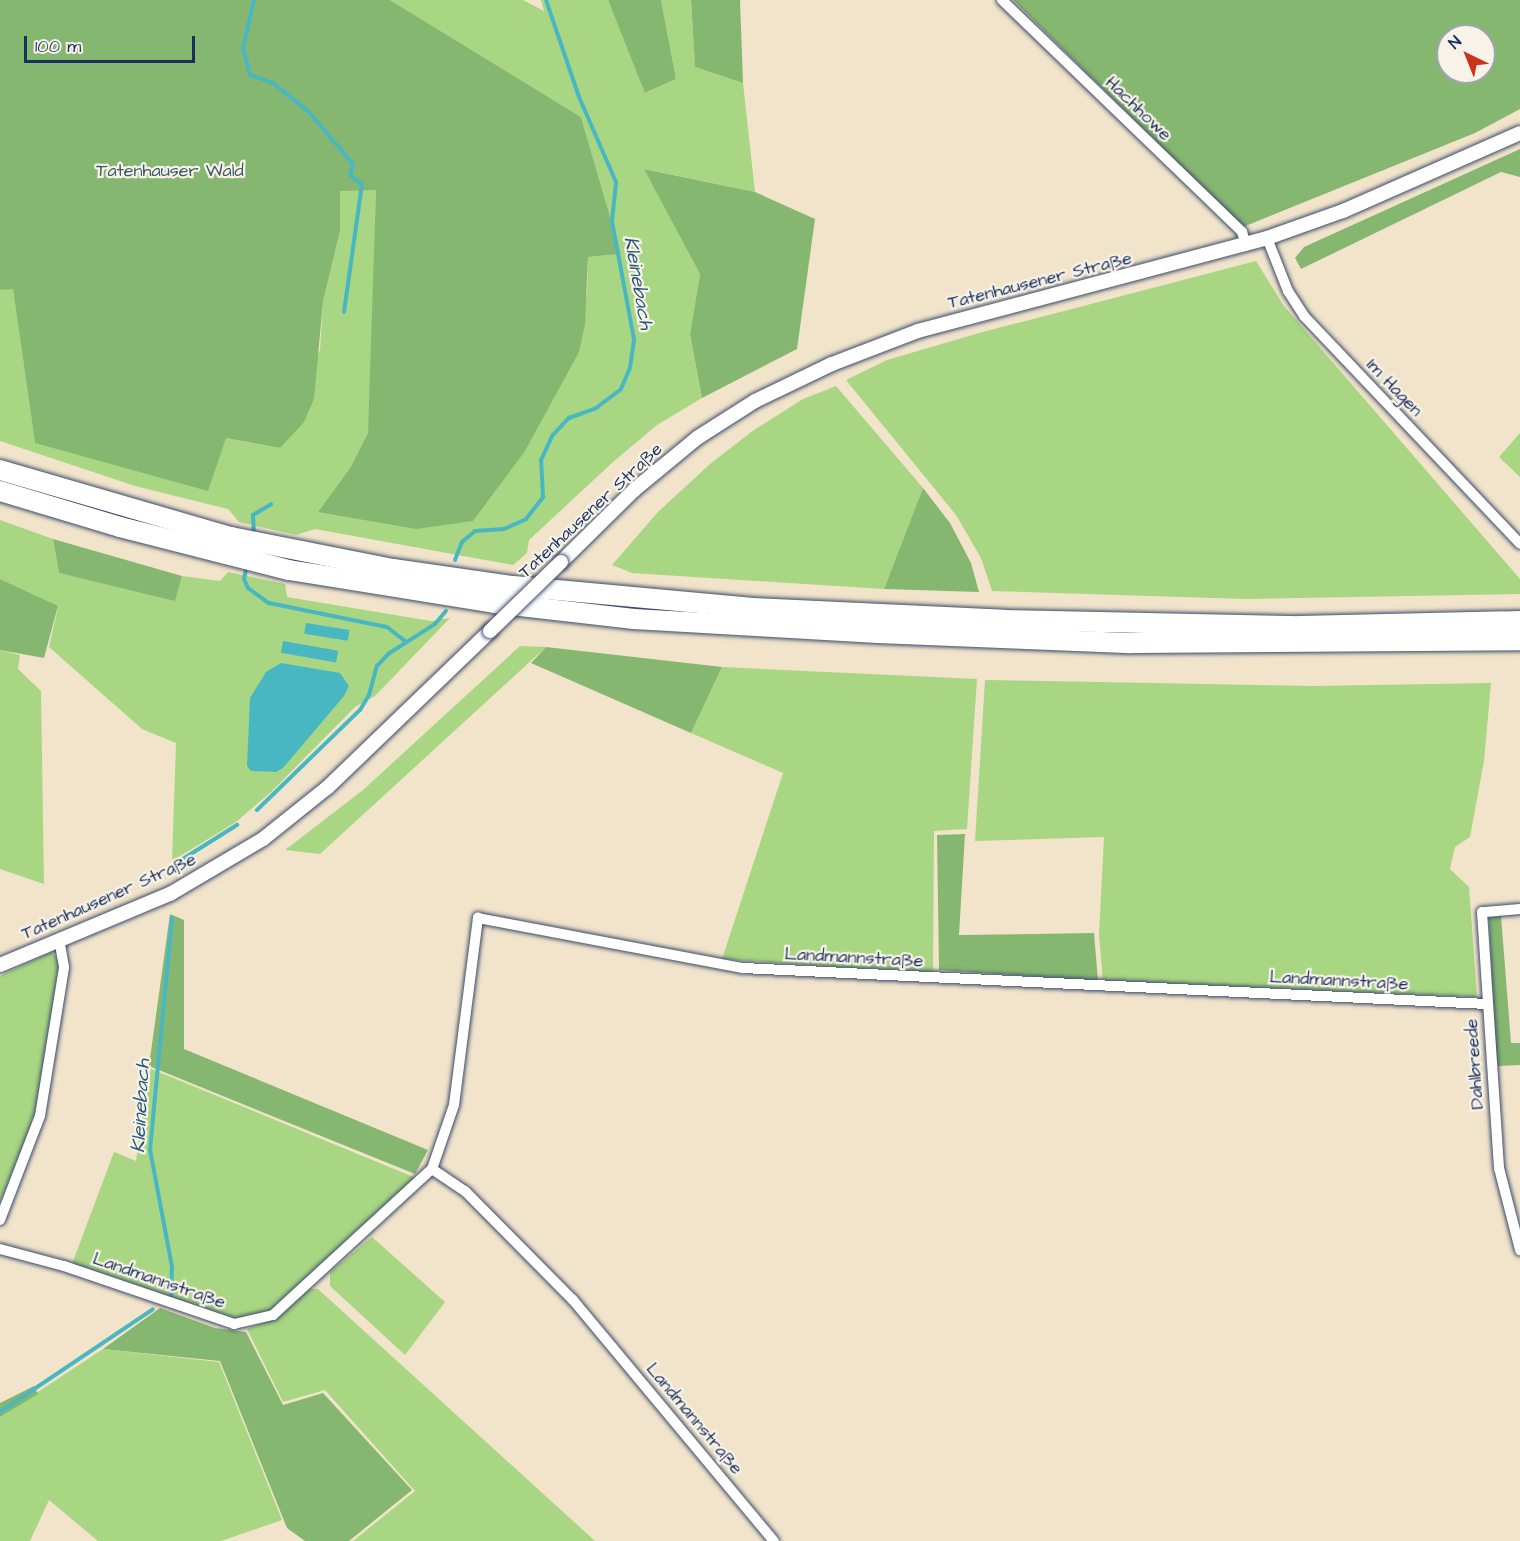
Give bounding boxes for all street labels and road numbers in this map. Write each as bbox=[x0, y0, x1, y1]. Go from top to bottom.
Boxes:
street label: Hachhowe bbox=[1100, 72, 1176, 146]
street label: Tatenhausener Straße bbox=[946, 248, 1134, 314]
street label: Im Hagen bbox=[1361, 355, 1427, 421]
street label: Tatenhausener Straße bbox=[515, 439, 667, 583]
street label: Tatenhausener Straße bbox=[18, 849, 200, 945]
street label: Landmannstraße bbox=[784, 944, 924, 972]
street label: Landmannstraße bbox=[1269, 967, 1409, 995]
street label: Dahlbreede bbox=[1461, 1018, 1489, 1110]
street label: Landmannstraße bbox=[90, 1248, 228, 1314]
street label: Landmannstraße bbox=[641, 1359, 747, 1479]

